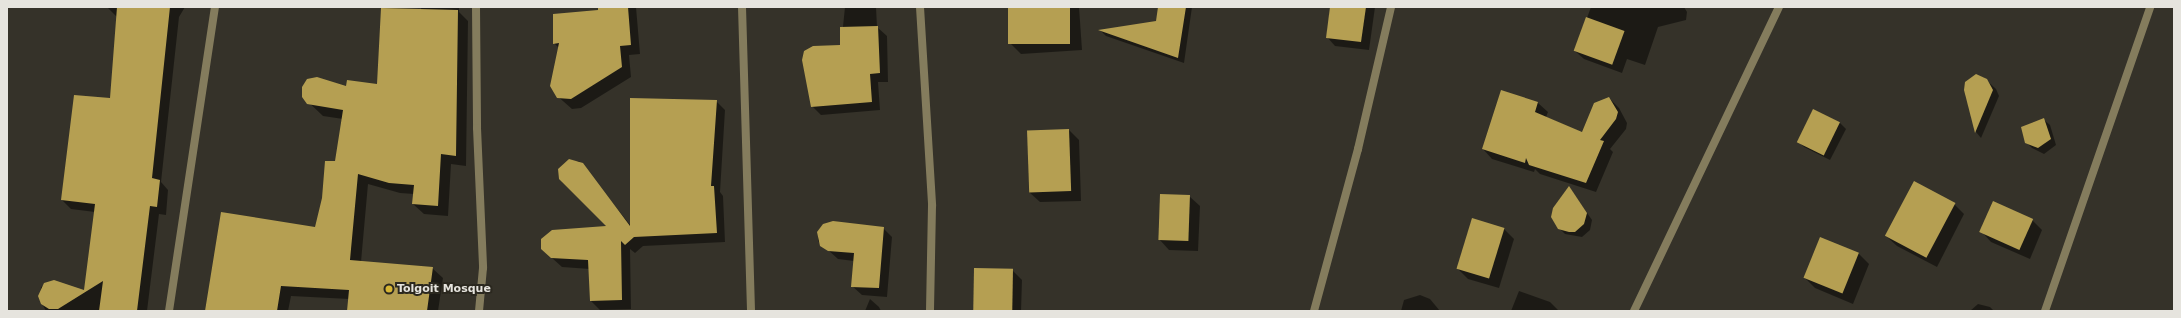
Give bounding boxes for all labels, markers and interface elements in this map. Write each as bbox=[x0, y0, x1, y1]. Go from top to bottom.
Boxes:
place label: Tolgoit Mosque bbox=[397, 282, 491, 296]
marker: Tolgoit Mosque bbox=[384, 284, 394, 294]

